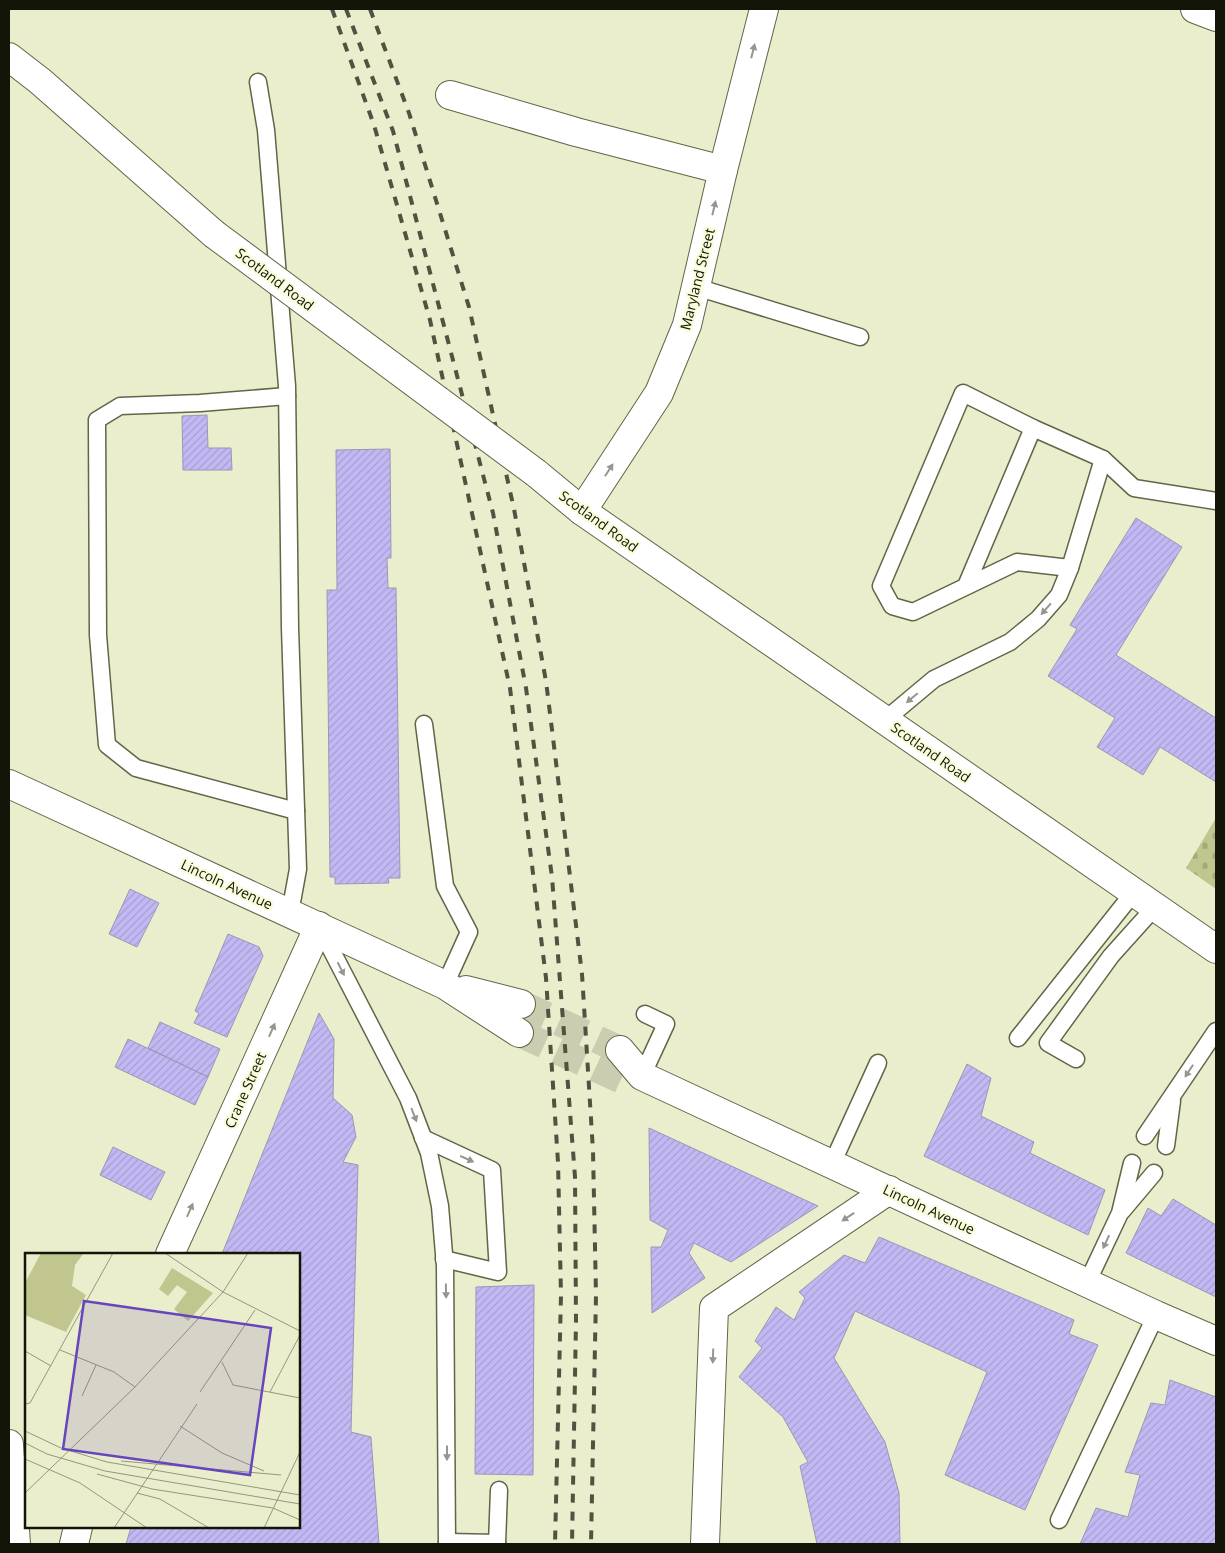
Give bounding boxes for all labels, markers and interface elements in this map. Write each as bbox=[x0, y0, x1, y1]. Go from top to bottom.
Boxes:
one-way arrow bbox=[750, 43, 758, 58]
one-way arrow bbox=[710, 201, 718, 216]
street label: Maryland Street bbox=[675, 226, 719, 332]
street label: Scotland Road bbox=[232, 243, 318, 315]
one-way arrow bbox=[604, 463, 614, 476]
street label: Scotland Road bbox=[556, 486, 642, 556]
one-way arrow bbox=[1040, 603, 1052, 615]
one-way arrow bbox=[906, 692, 918, 704]
street label: Scotland Road bbox=[887, 717, 975, 787]
street label: Lincoln Avenue bbox=[178, 854, 276, 914]
one-way arrow bbox=[337, 962, 345, 977]
one-way arrow bbox=[268, 1023, 276, 1037]
street label: Crane Street bbox=[220, 1049, 270, 1131]
one-way arrow bbox=[1185, 1065, 1194, 1078]
one-way arrow bbox=[410, 1108, 418, 1123]
one-way arrow bbox=[460, 1155, 474, 1163]
street label: Lincoln Avenue bbox=[880, 1179, 978, 1239]
one-way arrow bbox=[187, 1203, 195, 1217]
one-way arrow bbox=[841, 1212, 855, 1222]
one-way arrow bbox=[1102, 1235, 1110, 1249]
inset map bbox=[25, 1253, 300, 1528]
one-way arrow bbox=[442, 1283, 450, 1299]
one-way arrow bbox=[708, 1349, 716, 1365]
one-way arrow bbox=[443, 1445, 451, 1461]

